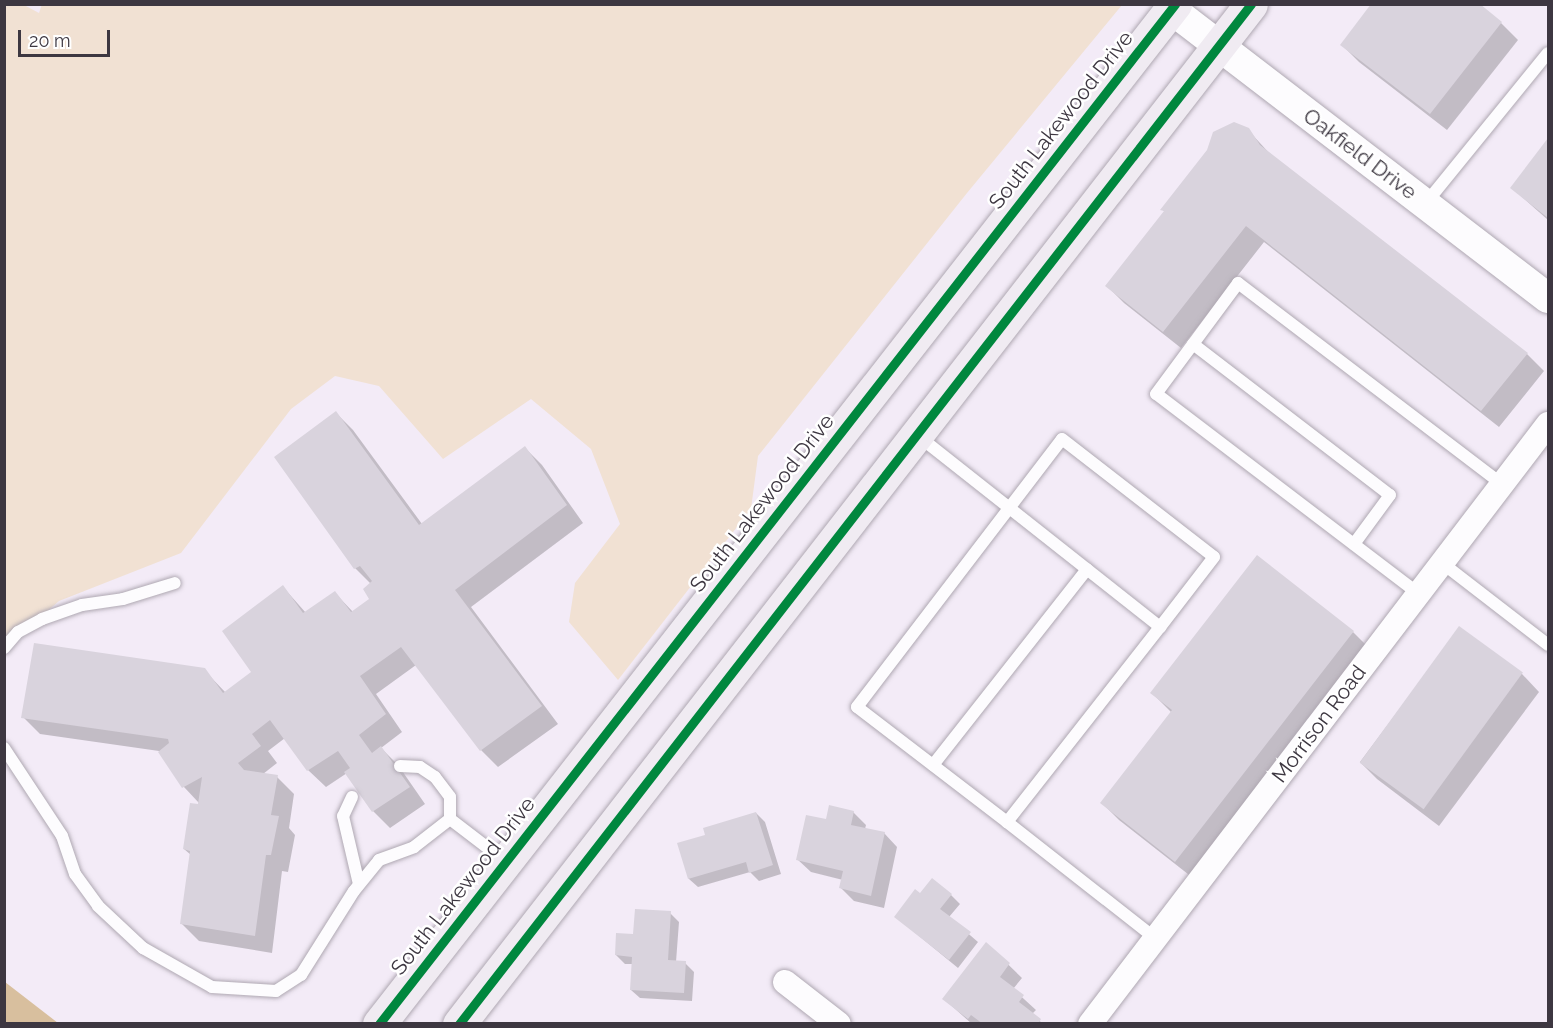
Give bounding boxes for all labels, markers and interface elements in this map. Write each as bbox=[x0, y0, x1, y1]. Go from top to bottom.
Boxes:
scale bar bbox=[21, 18, 112, 56]
street label: South Lakewood Drive bbox=[984, 26, 1138, 214]
text: 20 m bbox=[29, 30, 71, 51]
street label: Oakfield Drive bbox=[1298, 103, 1422, 205]
street label: South Lakewood Drive bbox=[685, 409, 839, 597]
street label: Morrison Road bbox=[1267, 660, 1371, 788]
street label: South Lakewood Drive bbox=[386, 792, 540, 980]

